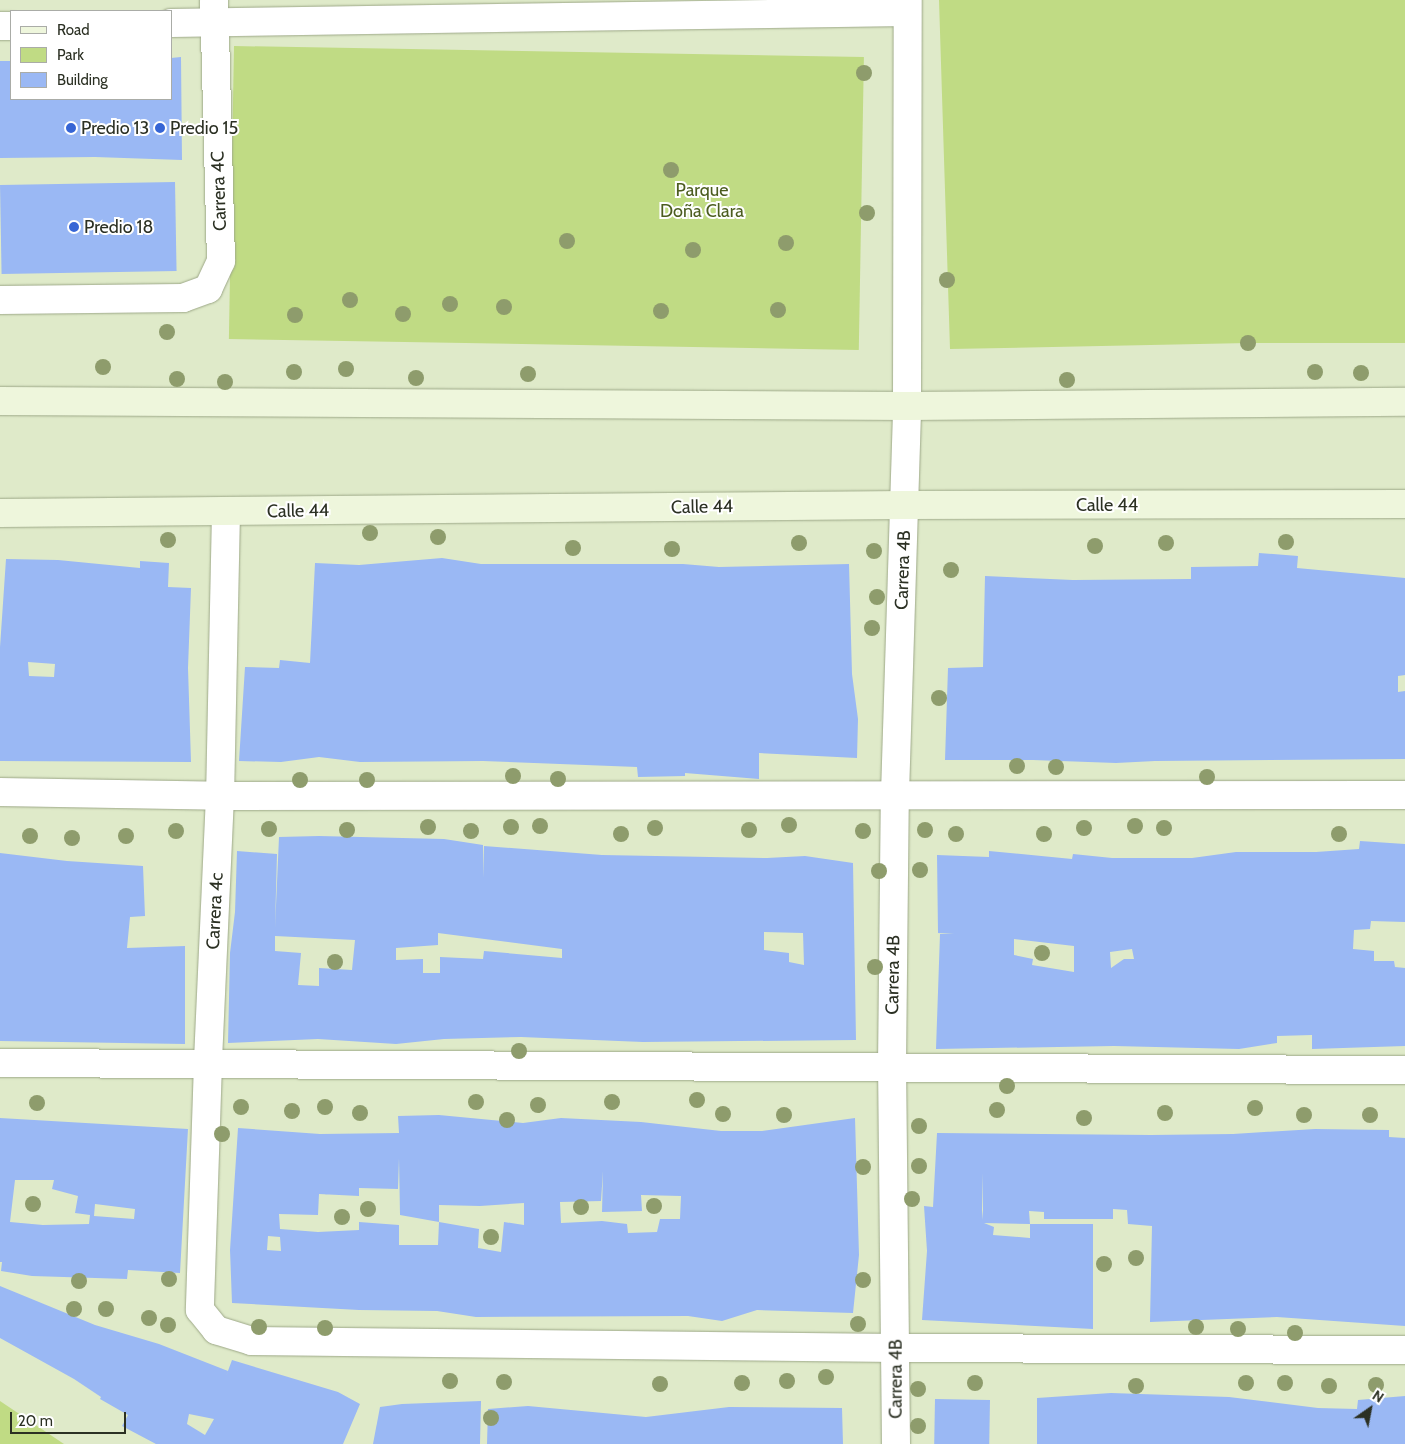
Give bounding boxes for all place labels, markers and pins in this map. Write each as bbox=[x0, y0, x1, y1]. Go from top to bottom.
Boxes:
place label: Predio 13 bbox=[81, 117, 149, 139]
place label: Predio 15 bbox=[170, 117, 238, 139]
marker: Predio 13 bbox=[65, 122, 77, 134]
marker: Predio 15 bbox=[154, 122, 166, 134]
place label: Predio 18 bbox=[84, 216, 153, 238]
marker: Predio 18 bbox=[68, 221, 80, 233]

